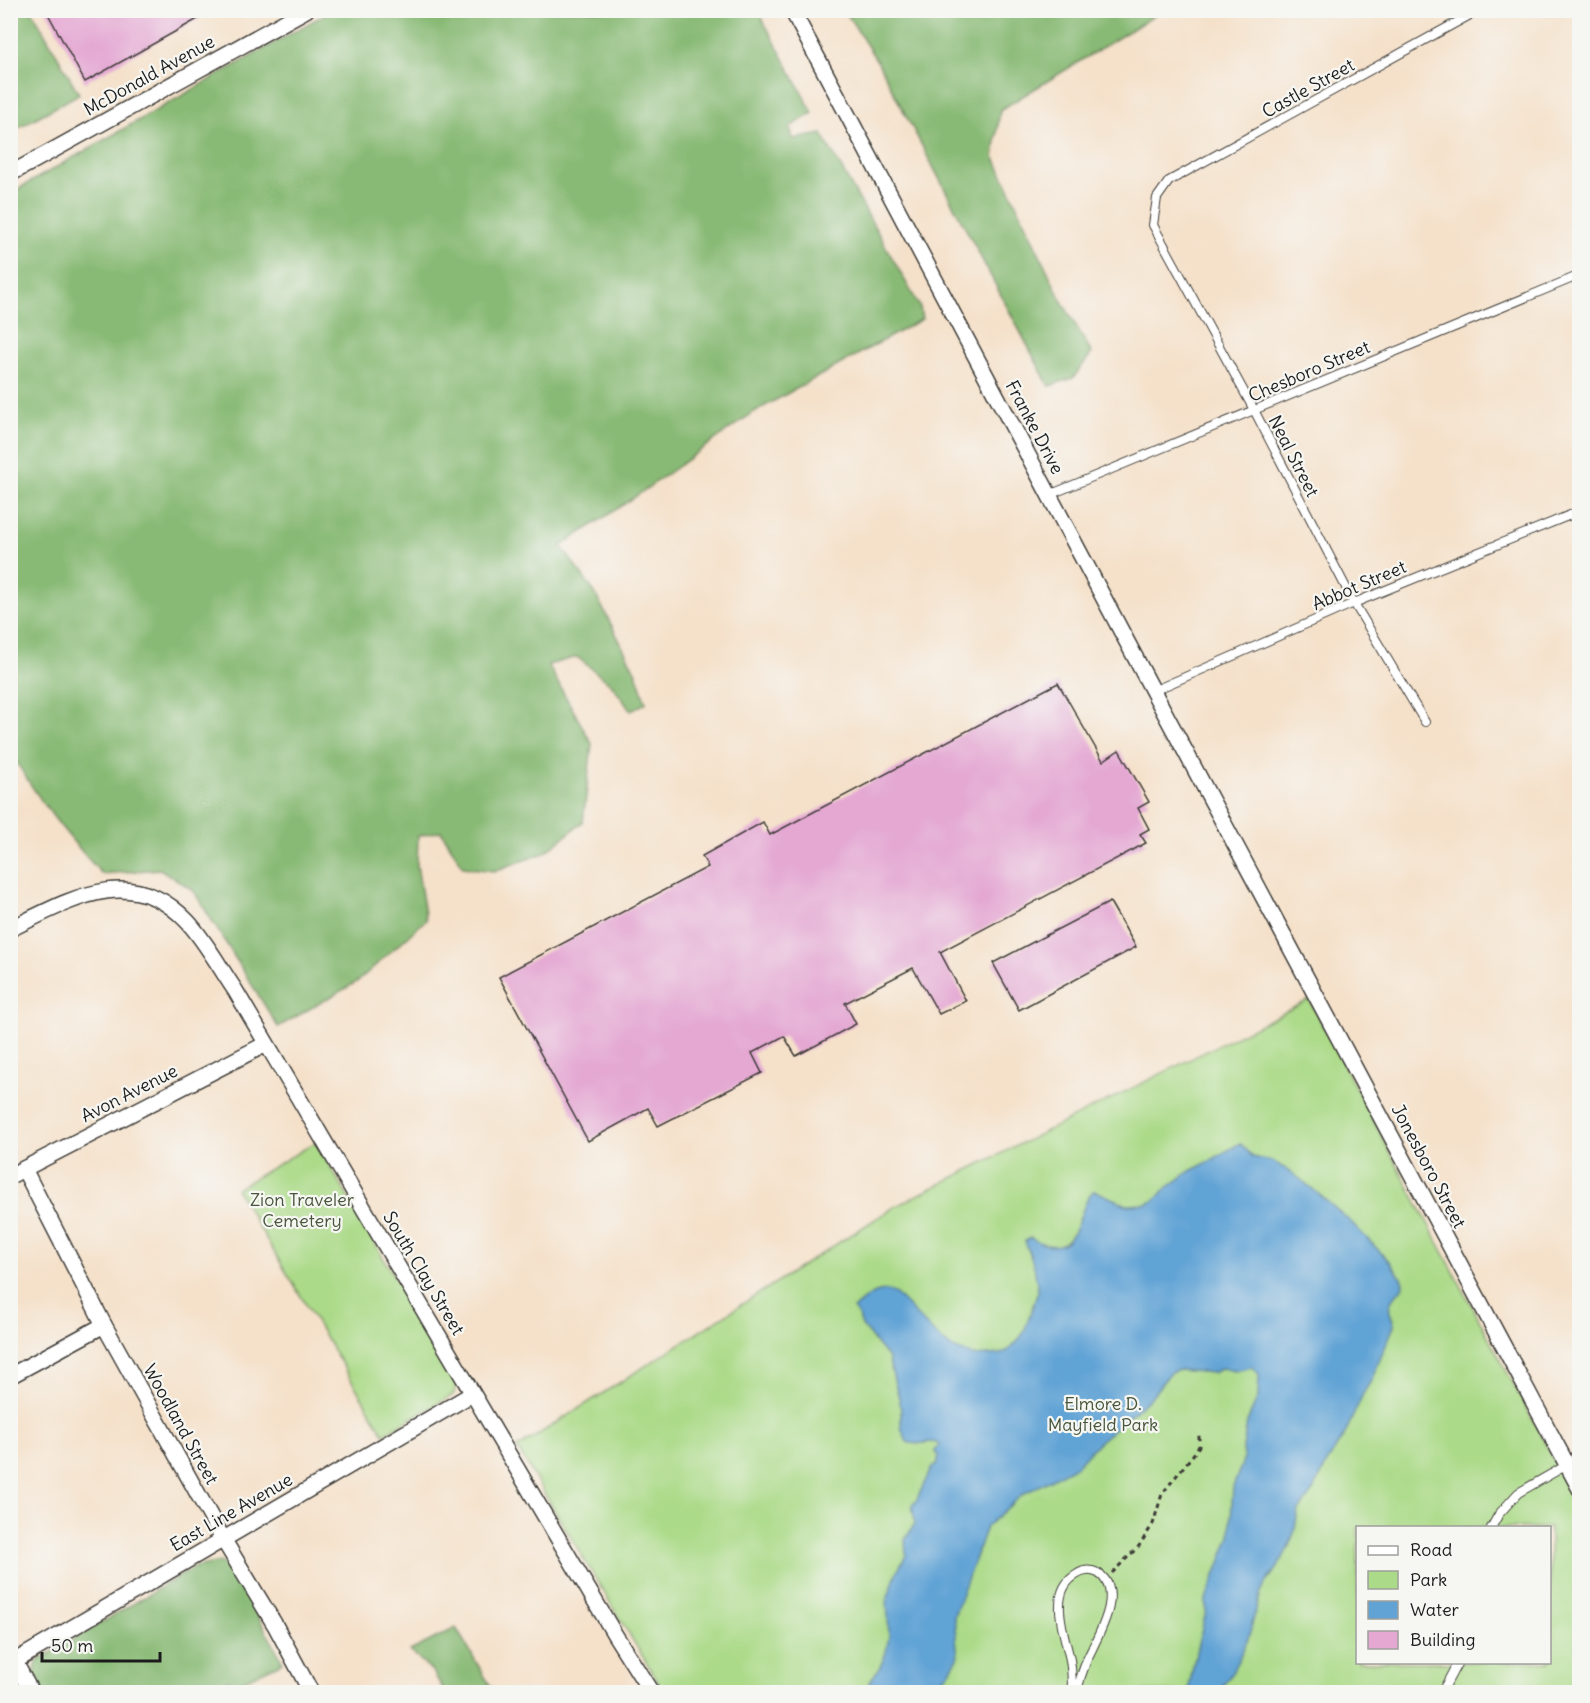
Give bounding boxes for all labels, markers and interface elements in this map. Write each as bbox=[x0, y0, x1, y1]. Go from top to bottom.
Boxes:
street label: McDonald Avenue bbox=[79, 29, 219, 121]
street label: Castle Street bbox=[1258, 53, 1358, 123]
street label: Chesboro Street bbox=[1245, 335, 1373, 407]
street label: Franke Drive bbox=[1001, 376, 1069, 478]
street label: Neal Street bbox=[1264, 411, 1324, 501]
street label: Abbot Street bbox=[1309, 555, 1409, 615]
street label: Avon Avenue bbox=[77, 1059, 181, 1127]
street label: Jonesboro Street bbox=[1387, 1100, 1471, 1232]
park label: Zion Traveler Cemetery bbox=[250, 1188, 355, 1232]
street label: South Clay Street bbox=[378, 1207, 470, 1339]
street label: Woodland Street bbox=[138, 1360, 224, 1488]
park label: Elmore D. Mayfield Park bbox=[1048, 1392, 1158, 1436]
street label: East Line Avenue bbox=[166, 1468, 296, 1556]
legend bbox=[1356, 1526, 1551, 1664]
text: Road bbox=[1410, 1538, 1453, 1561]
text: Park bbox=[1410, 1568, 1447, 1591]
text: Water bbox=[1410, 1598, 1460, 1621]
scale bar bbox=[42, 1625, 160, 1663]
text: Building bbox=[1410, 1628, 1475, 1651]
text: 50 m bbox=[51, 1634, 93, 1657]

